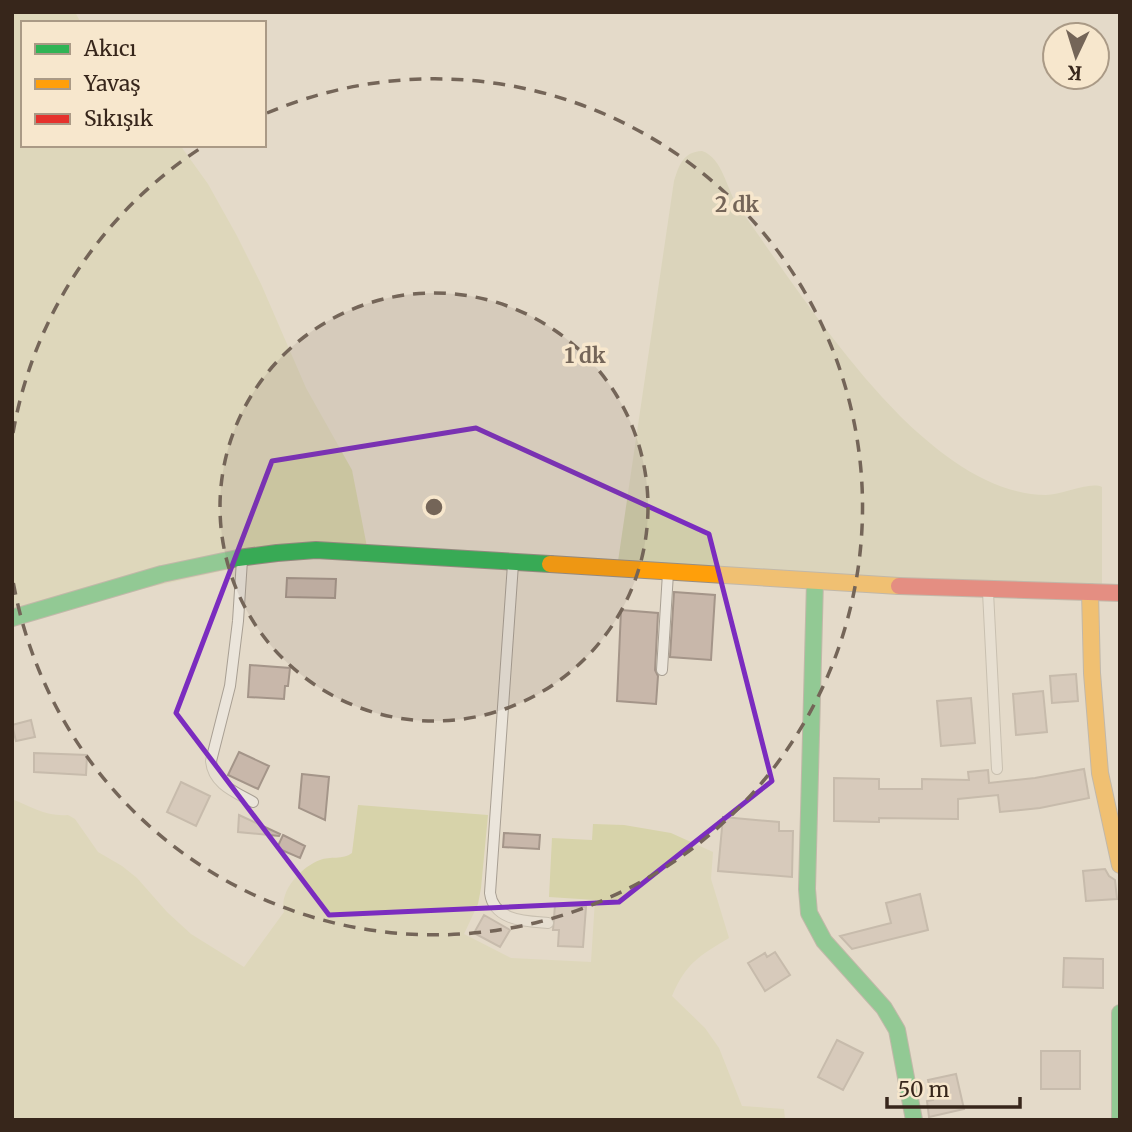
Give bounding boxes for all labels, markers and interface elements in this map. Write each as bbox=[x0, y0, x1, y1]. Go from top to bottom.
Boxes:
legend bbox=[21, 21, 266, 147]
north arrow bbox=[1041, 21, 1111, 91]
text: Akıcı bbox=[83, 35, 137, 62]
text: K bbox=[1066, 60, 1083, 85]
text: Yavaş bbox=[83, 70, 141, 97]
text: Sıkışık bbox=[84, 105, 154, 132]
text: 2 dk bbox=[715, 191, 759, 218]
text: 1 dk bbox=[564, 342, 606, 369]
centre of rings bbox=[422, 495, 446, 519]
scale bar bbox=[887, 1066, 1020, 1110]
text: 50 m bbox=[898, 1076, 949, 1103]

